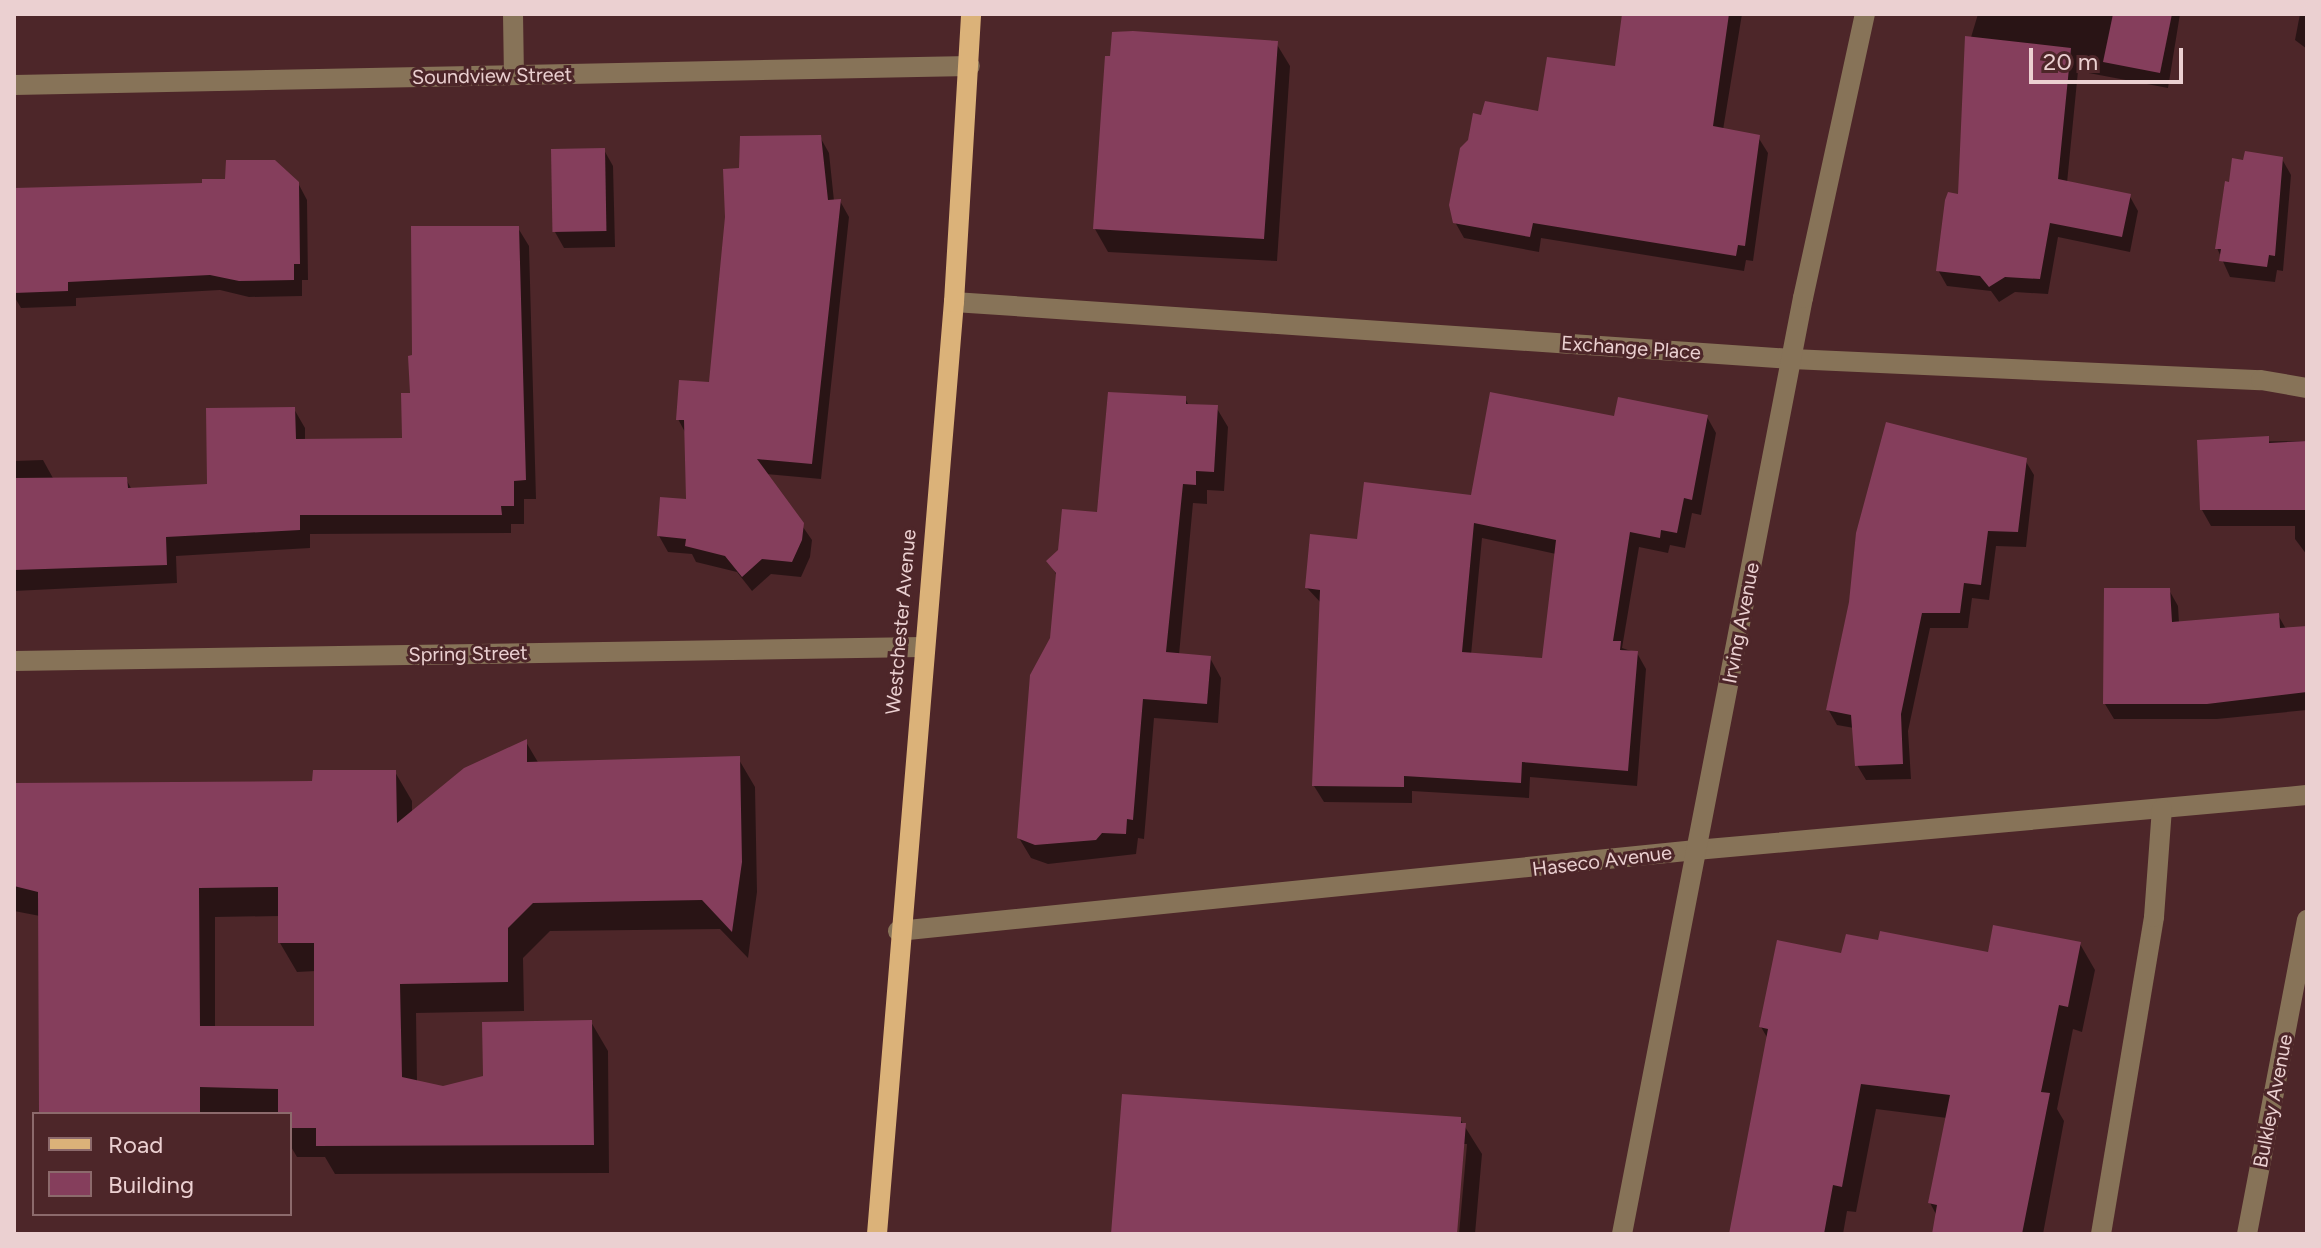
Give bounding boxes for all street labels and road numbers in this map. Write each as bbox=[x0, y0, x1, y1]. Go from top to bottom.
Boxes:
street label: Soundview Street bbox=[412, 63, 572, 89]
street label: Exchange Place bbox=[1560, 331, 1702, 365]
street label: Westchester Avenue bbox=[881, 528, 921, 716]
street label: Irving Avenue bbox=[1718, 560, 1764, 686]
street label: Spring Street bbox=[408, 641, 528, 667]
street label: Haseco Avenue bbox=[1531, 841, 1673, 881]
street label: Bulkley Avenue bbox=[2248, 1032, 2298, 1170]

